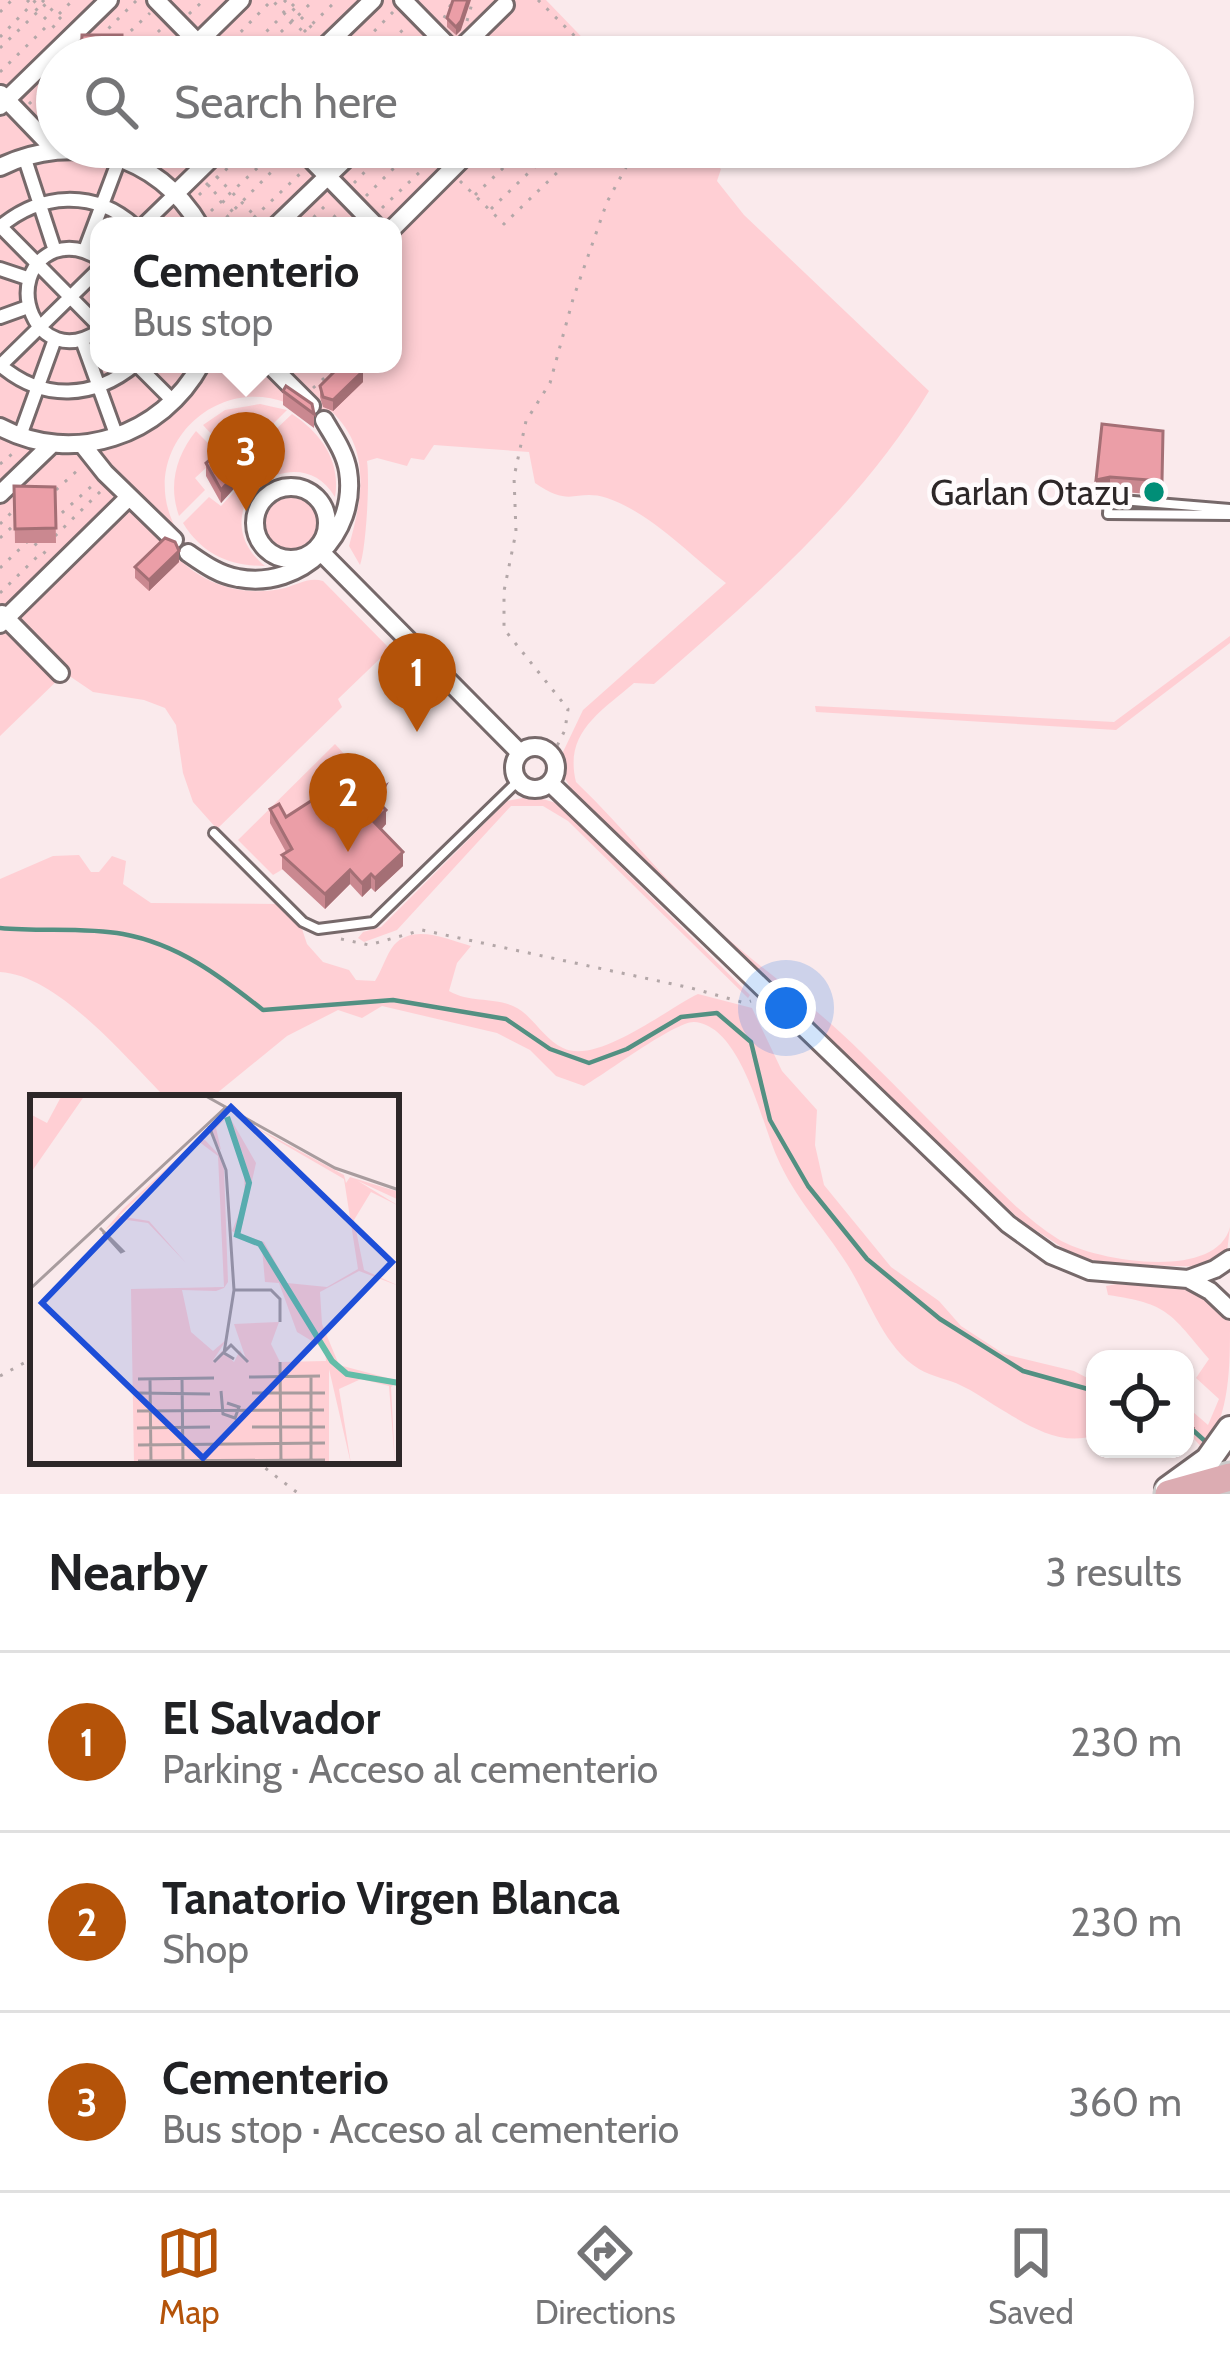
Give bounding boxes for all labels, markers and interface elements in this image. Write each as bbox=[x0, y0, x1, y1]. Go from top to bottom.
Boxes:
search box bbox=[36, 36, 1194, 168]
icon: search bbox=[78, 69, 144, 135]
text: Search here bbox=[174, 75, 398, 129]
popup bbox=[90, 217, 402, 373]
text: Cementerio bbox=[133, 244, 359, 298]
text: Bus stop bbox=[133, 298, 273, 346]
pin: 3 bbox=[207, 412, 285, 511]
place label: Garlan Otazu bbox=[930, 470, 1130, 514]
marker: Garlan Otazu bbox=[1141, 479, 1167, 505]
pin: 1 bbox=[378, 633, 456, 732]
pin: 2 bbox=[309, 753, 387, 852]
your location bbox=[756, 978, 816, 1038]
inset map bbox=[30, 1095, 399, 1464]
map controls bbox=[1086, 1350, 1194, 1458]
button: locate bbox=[1086, 1350, 1194, 1458]
text: Nearby bbox=[48, 1541, 208, 1603]
text: 3 results bbox=[1045, 1548, 1182, 1596]
text: El Salvador bbox=[162, 1691, 380, 1745]
text: 1 bbox=[80, 1718, 94, 1766]
text: 230 m bbox=[1070, 1718, 1182, 1766]
text: Parking · Acceso al cementerio bbox=[162, 1745, 658, 1793]
text: Tanatorio Virgen Blanca bbox=[162, 1871, 620, 1925]
text: 2 bbox=[77, 1898, 97, 1946]
text: 230 m bbox=[1070, 1898, 1182, 1946]
text: Shop bbox=[162, 1925, 249, 1973]
text: Cementerio bbox=[162, 2051, 389, 2105]
text: 3 bbox=[76, 2078, 98, 2126]
text: 360 m bbox=[1069, 2078, 1182, 2126]
text: Bus stop · Acceso al cementerio bbox=[162, 2105, 679, 2153]
tab: Map bbox=[156, 2220, 222, 2332]
tab: Directions bbox=[535, 2220, 676, 2332]
tab: Saved bbox=[988, 2220, 1074, 2332]

